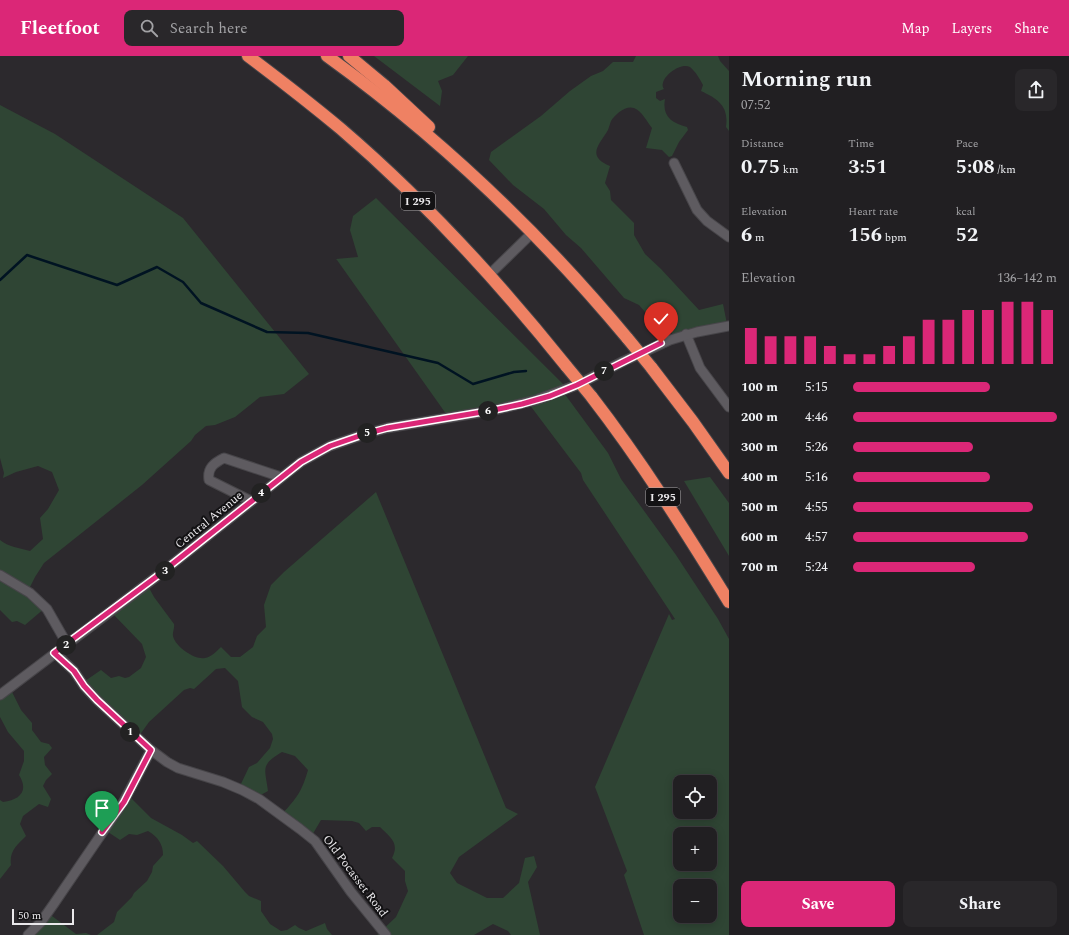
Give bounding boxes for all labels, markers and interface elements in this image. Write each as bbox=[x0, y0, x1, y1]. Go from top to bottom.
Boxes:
search box bbox=[124, 10, 404, 46]
text: Fleetfoot bbox=[20, 14, 100, 43]
icon: search bbox=[138, 17, 160, 39]
text: Search here bbox=[170, 17, 248, 40]
text: Map bbox=[901, 18, 930, 39]
text: Layers bbox=[952, 18, 992, 39]
text: Share bbox=[1014, 18, 1049, 39]
text: Morning run bbox=[741, 63, 872, 96]
button: share bbox=[1015, 69, 1057, 111]
text: 07:52 bbox=[741, 95, 770, 115]
text: Distance bbox=[741, 135, 784, 152]
text: Time bbox=[848, 135, 874, 152]
text: Pace bbox=[956, 135, 978, 152]
text: 0.75 bbox=[741, 152, 780, 182]
text: 3:51 bbox=[848, 152, 887, 182]
text: 5:08 bbox=[956, 152, 995, 182]
text: km bbox=[780, 161, 798, 178]
text: /km bbox=[995, 161, 1016, 178]
road number: I 295 bbox=[401, 192, 435, 210]
text: Elevation bbox=[741, 203, 787, 220]
text: Heart rate bbox=[848, 203, 898, 220]
text: kcal bbox=[956, 203, 975, 220]
text: 6 bbox=[741, 220, 752, 250]
text: 156 bbox=[848, 220, 882, 250]
text: 52 bbox=[956, 220, 978, 250]
text: m bbox=[752, 229, 764, 246]
text: bpm bbox=[882, 229, 907, 246]
text: Elevation bbox=[741, 268, 795, 288]
text: 136–142 m bbox=[997, 268, 1057, 288]
pin bbox=[644, 302, 678, 343]
icon: check bbox=[650, 308, 672, 330]
pin: 7 bbox=[594, 361, 614, 381]
text: 7 bbox=[601, 362, 607, 379]
text: 100 m bbox=[741, 377, 778, 397]
text: 5:15 bbox=[805, 377, 828, 397]
pin: 6 bbox=[478, 401, 498, 421]
text: 6 bbox=[485, 402, 491, 419]
text: 200 m bbox=[741, 407, 778, 427]
text: 4:46 bbox=[805, 407, 828, 427]
pin: 5 bbox=[357, 423, 377, 443]
text: 5 bbox=[364, 424, 370, 441]
text: 300 m bbox=[741, 437, 778, 457]
text: 5:26 bbox=[805, 437, 828, 457]
text: 400 m bbox=[741, 467, 778, 487]
text: 5:16 bbox=[805, 467, 828, 487]
pin: 4 bbox=[251, 483, 271, 503]
text: 4 bbox=[258, 484, 264, 501]
street label: Central Avenue bbox=[171, 486, 247, 553]
road number: I 295 bbox=[646, 488, 680, 506]
text: 500 m bbox=[741, 497, 778, 517]
text: 4:55 bbox=[805, 497, 828, 517]
text: 600 m bbox=[741, 527, 778, 547]
text: 4:57 bbox=[805, 527, 828, 547]
text: 700 m bbox=[741, 557, 778, 577]
text: 5:24 bbox=[805, 557, 828, 577]
pin: 3 bbox=[155, 561, 175, 581]
text: 3 bbox=[162, 562, 168, 579]
pin: 2 bbox=[56, 635, 76, 655]
text: 2 bbox=[63, 636, 69, 653]
pin: 1 bbox=[120, 722, 140, 742]
text: 1 bbox=[127, 723, 133, 740]
map controls bbox=[673, 775, 717, 923]
button: locate bbox=[673, 775, 717, 819]
pin bbox=[85, 791, 119, 832]
icon: arrive bbox=[91, 797, 113, 819]
button: + bbox=[673, 827, 717, 871]
street label: Old Pocasset Road bbox=[318, 831, 393, 921]
button: − bbox=[673, 879, 717, 923]
button: Save bbox=[741, 881, 895, 927]
button: Share bbox=[903, 881, 1057, 927]
scale bar bbox=[12, 907, 74, 926]
text: 50 m bbox=[18, 907, 41, 924]

